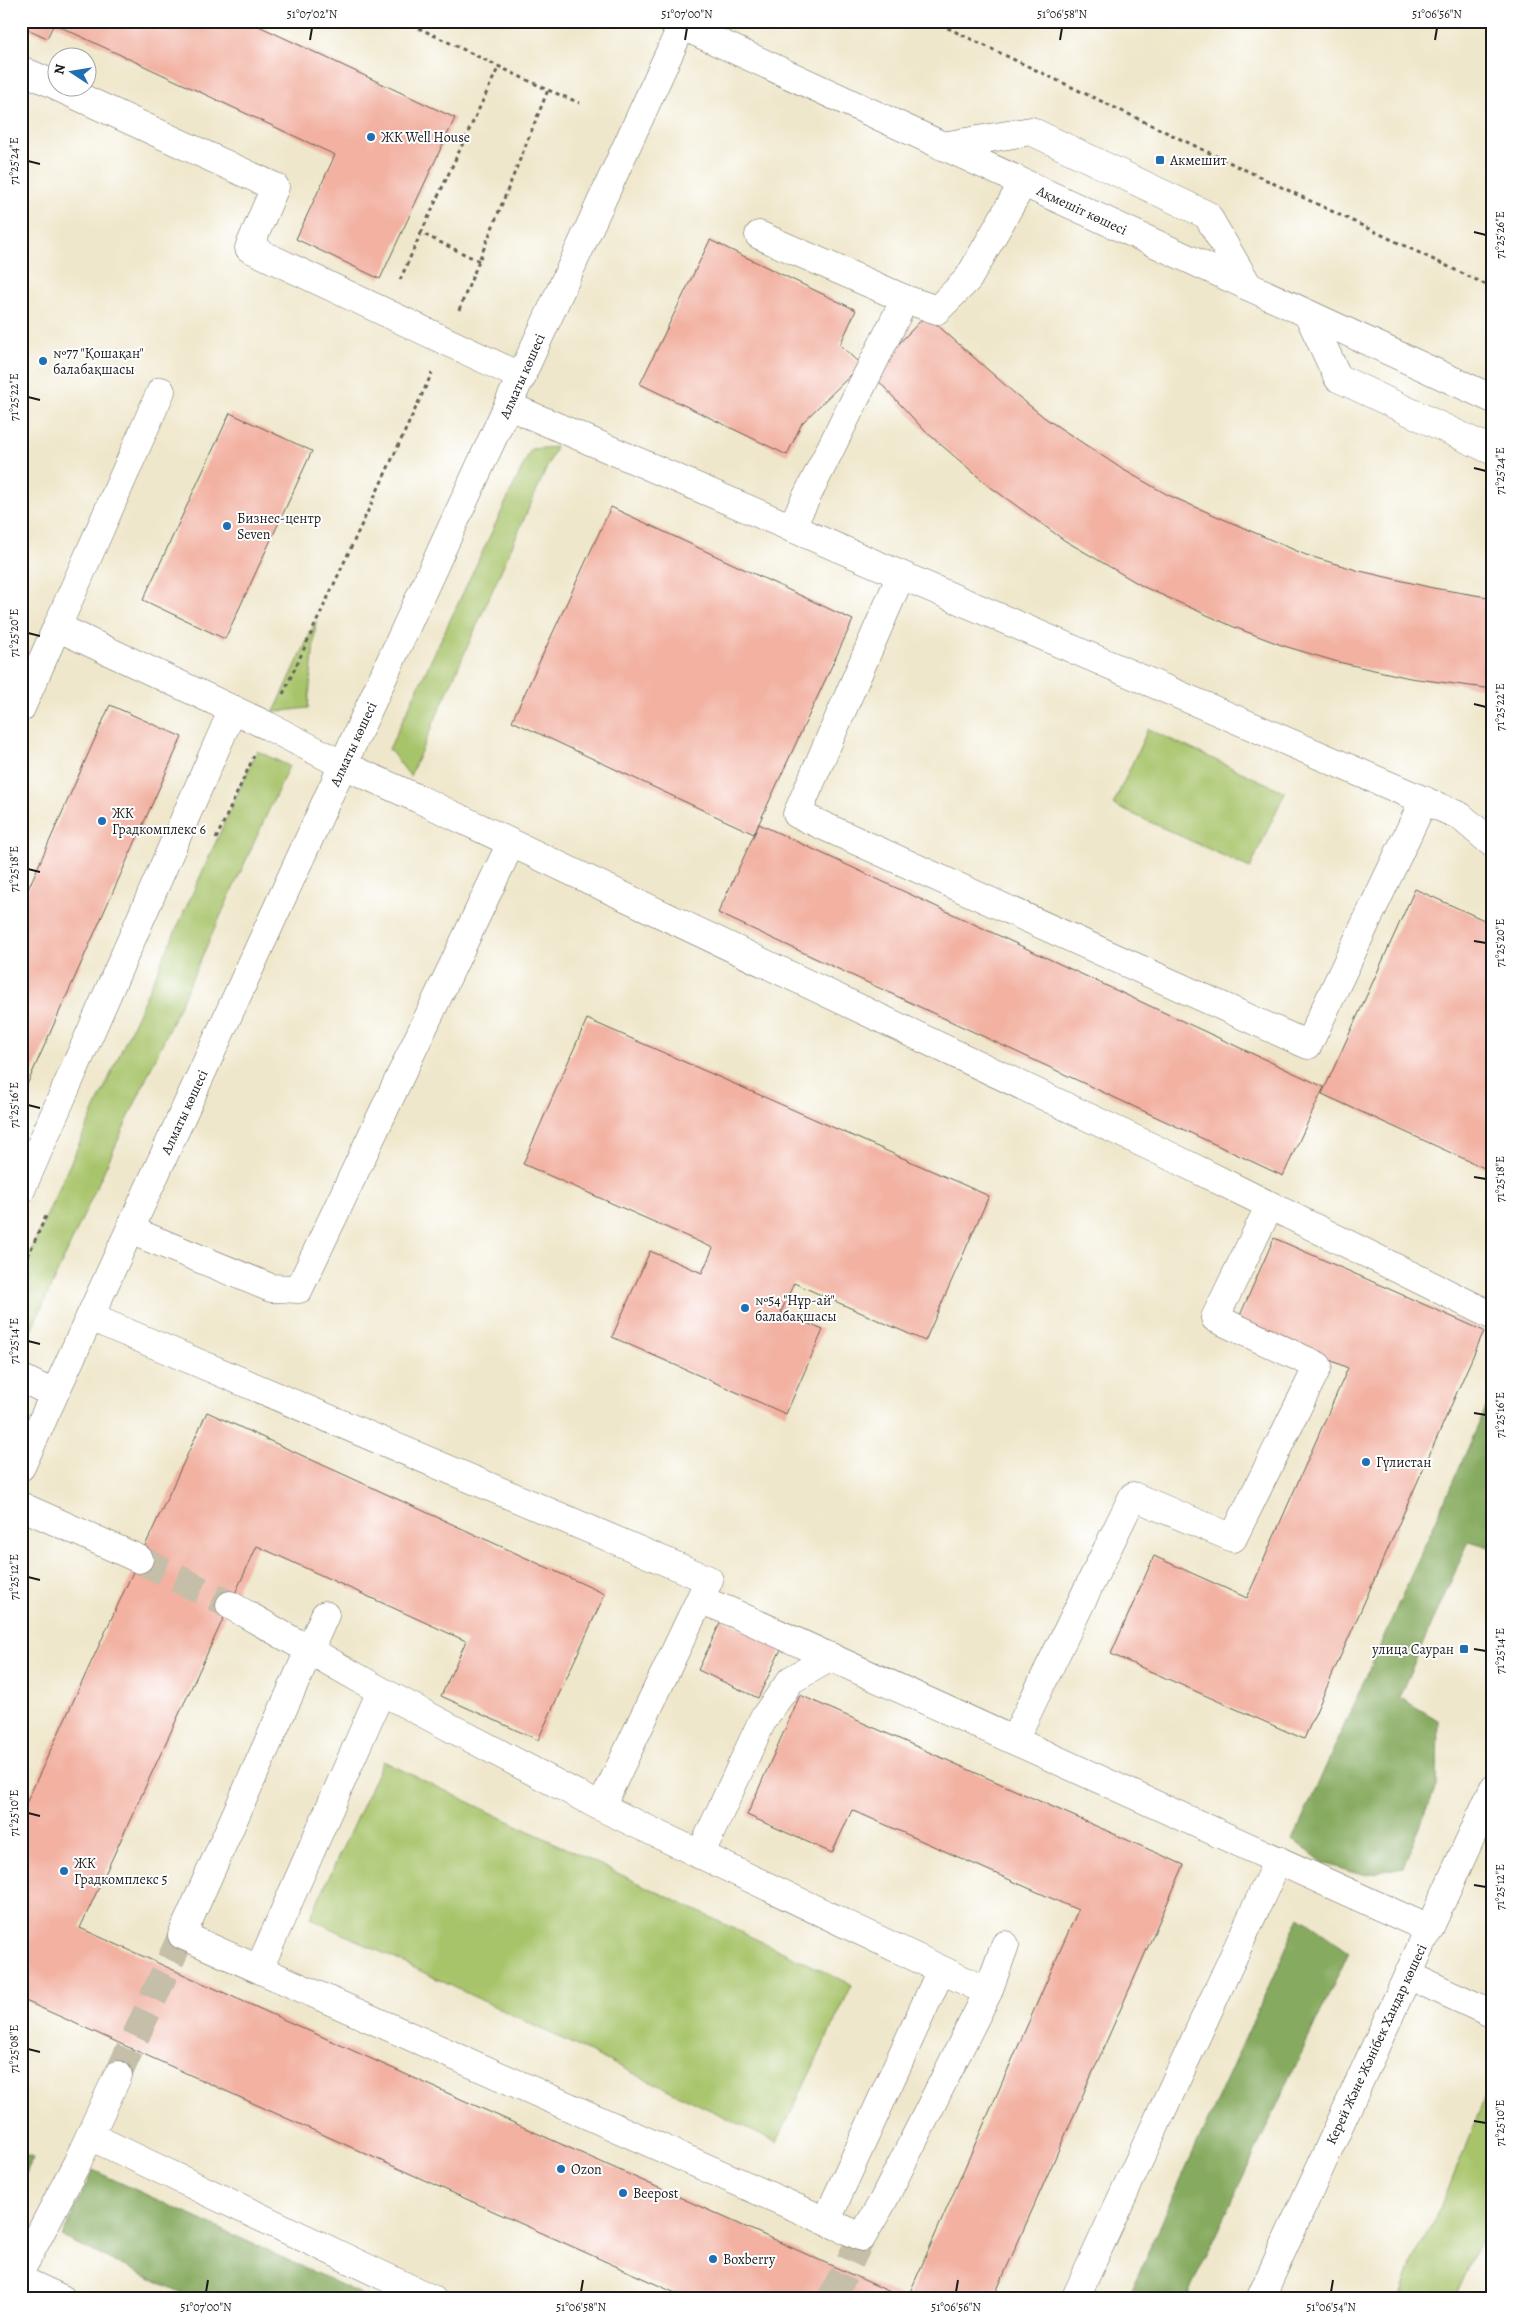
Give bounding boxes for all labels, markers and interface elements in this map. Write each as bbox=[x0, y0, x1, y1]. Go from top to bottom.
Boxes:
text: 51°07'02"N bbox=[287, 6, 338, 22]
text: 51°07'00"N bbox=[661, 6, 713, 22]
text: 51°06'58"N bbox=[1037, 6, 1087, 22]
text: 51°06'56"N bbox=[1412, 6, 1462, 22]
north arrow bbox=[48, 48, 98, 98]
text: N bbox=[49, 62, 70, 76]
place label: ЖК Well House bbox=[381, 128, 470, 147]
marker: ЖК Well House bbox=[365, 131, 377, 143]
text: 71°25'24"E bbox=[6, 137, 22, 185]
place label: Акмешит bbox=[1169, 151, 1227, 170]
marker: Акмешит bbox=[1154, 154, 1166, 166]
street label: Ақмешіт көшесі bbox=[1033, 181, 1130, 240]
text: 71°25'26"E bbox=[1492, 211, 1508, 259]
street label: Алматы көшесі bbox=[495, 331, 550, 423]
place label: №77 "Қошақан" балабақшасы bbox=[53, 344, 144, 379]
marker: №77 "Қошақан" балабақшасы bbox=[37, 355, 49, 367]
text: 71°25'22"E bbox=[6, 373, 22, 421]
text: 71°25'24"E bbox=[1492, 447, 1508, 495]
place label: Бизнес-центр Seven bbox=[237, 509, 321, 544]
marker: Бизнес-центр Seven bbox=[221, 520, 233, 532]
text: 71°25'20"E bbox=[6, 609, 22, 657]
text: 71°25'22"E bbox=[1492, 683, 1508, 731]
street label: Алматы көшесі bbox=[325, 699, 381, 790]
place label: ЖК Градкомплекс 6 bbox=[112, 804, 206, 839]
marker: ЖК Градкомплекс 6 bbox=[96, 815, 108, 827]
text: 71°25'18"E bbox=[6, 846, 22, 892]
text: 71°25'20"E bbox=[1492, 919, 1508, 967]
street label: Алматы көшесі bbox=[156, 1067, 212, 1158]
text: 71°25'16"E bbox=[6, 1082, 22, 1128]
text: 71°25'18"E bbox=[1492, 1156, 1508, 1202]
place label: №54 "Нұр-ай" балабақшасы bbox=[755, 1291, 837, 1326]
marker: №54 "Нұр-ай" балабақшасы bbox=[739, 1302, 751, 1314]
text: 71°25'14"E bbox=[6, 1318, 22, 1364]
text: 71°25'16"E bbox=[1492, 1392, 1508, 1438]
place label: Гүлистан bbox=[1376, 1453, 1431, 1472]
marker: Гүлистан bbox=[1360, 1456, 1372, 1468]
text: 71°25'12"E bbox=[6, 1554, 22, 1600]
text: 71°25'14"E bbox=[1492, 1628, 1508, 1674]
place label: улица Сауран bbox=[1371, 1640, 1454, 1659]
marker: улица Сауран bbox=[1458, 1643, 1470, 1655]
text: 71°25'10"E bbox=[6, 1790, 22, 1836]
place label: ЖК Градкомплекс 5 bbox=[74, 1854, 168, 1889]
text: 71°25'12"E bbox=[1492, 1864, 1508, 1910]
marker: ЖК Градкомплекс 5 bbox=[58, 1865, 70, 1877]
street label: Керей Және Жәнібек Хандар көшесі bbox=[1322, 1941, 1431, 2148]
text: 71°25'08"E bbox=[6, 2025, 22, 2073]
text: 71°25'10"E bbox=[1492, 2100, 1508, 2146]
place label: Ozon bbox=[571, 2160, 602, 2179]
marker: Ozon bbox=[555, 2163, 567, 2175]
place label: Beepost bbox=[633, 2184, 679, 2203]
marker: Beepost bbox=[617, 2187, 629, 2199]
place label: Boxberry bbox=[723, 2250, 776, 2269]
marker: Boxberry bbox=[707, 2253, 719, 2265]
text: 51°07'00"N bbox=[180, 2299, 232, 2315]
text: 51°06'58"N bbox=[556, 2299, 606, 2315]
text: 51°06'56"N bbox=[931, 2299, 981, 2315]
text: 51°06'54"N bbox=[1306, 2299, 1356, 2315]

